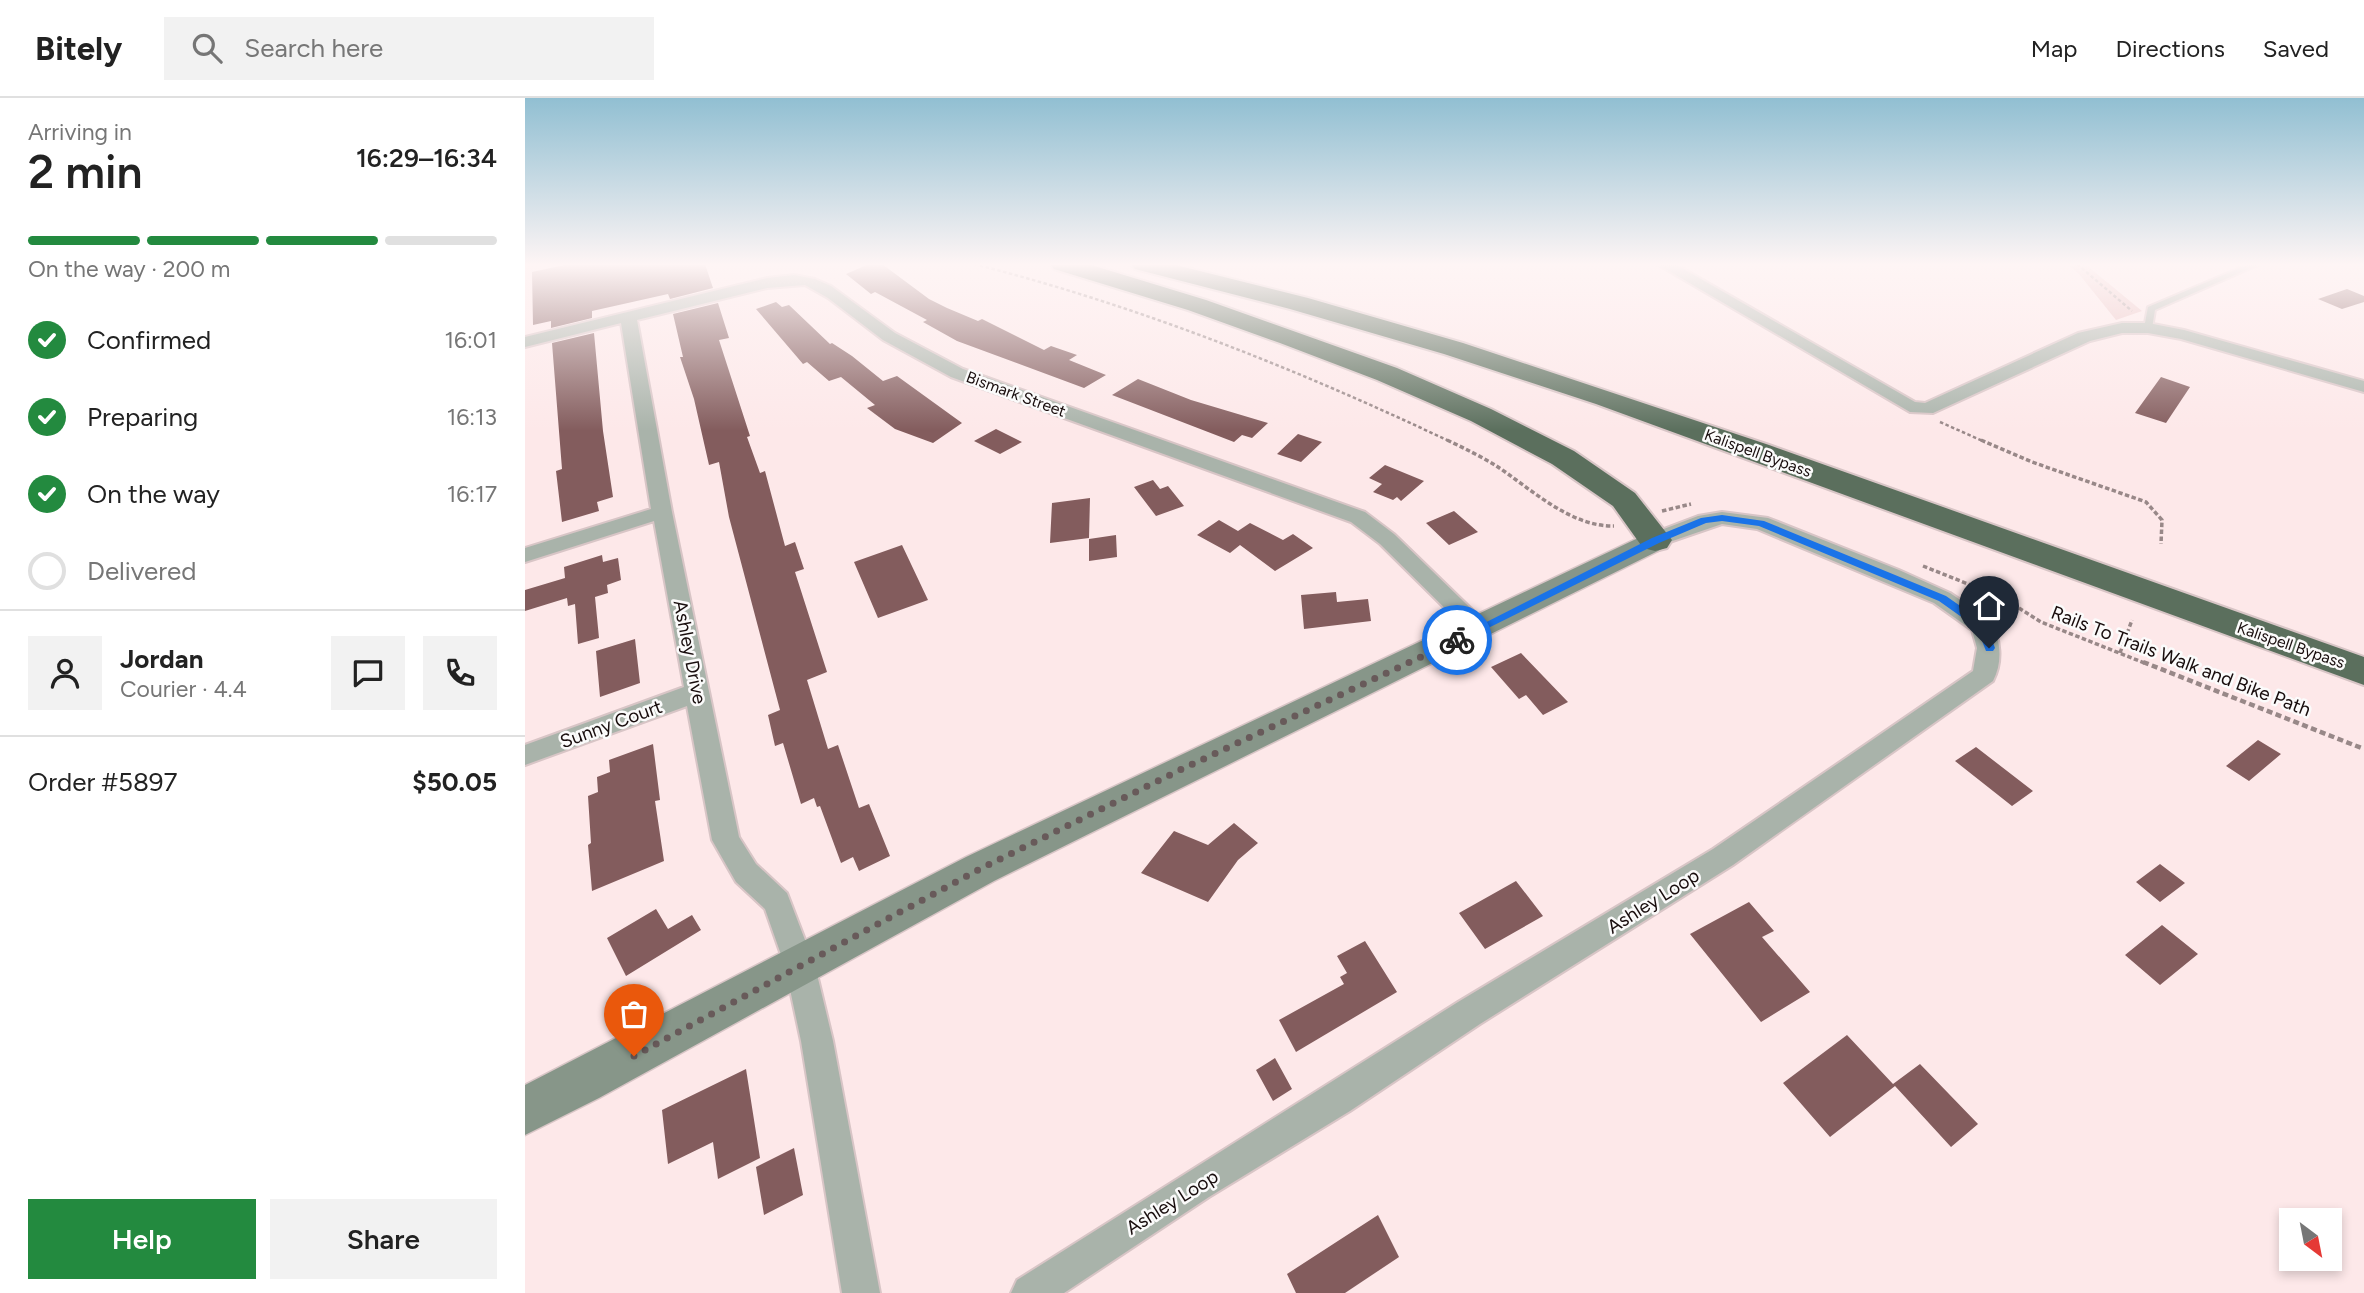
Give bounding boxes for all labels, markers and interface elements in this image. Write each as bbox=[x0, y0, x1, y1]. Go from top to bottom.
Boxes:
search box bbox=[164, 17, 654, 80]
text: Bitely bbox=[35, 29, 122, 68]
icon: search bbox=[188, 29, 226, 67]
text: Search here bbox=[244, 32, 383, 64]
text: Map bbox=[2031, 34, 2077, 63]
text: Directions bbox=[2115, 34, 2225, 63]
text: Saved bbox=[2263, 34, 2329, 63]
text: Arriving in bbox=[28, 118, 132, 146]
text: 16:29–16:34 bbox=[356, 142, 497, 174]
text: 2 min bbox=[28, 144, 143, 200]
text: On the way · 200 m bbox=[28, 255, 230, 283]
icon: check bbox=[28, 321, 66, 359]
text: Confirmed bbox=[87, 324, 211, 356]
text: 16:01 bbox=[444, 326, 497, 354]
street label: Bismark Street bbox=[964, 367, 1068, 421]
icon: check bbox=[28, 398, 66, 436]
text: Preparing bbox=[87, 401, 198, 433]
text: 16:13 bbox=[447, 403, 497, 431]
street label: Kalispell Bypass bbox=[1702, 425, 1814, 481]
icon: check bbox=[28, 475, 66, 513]
text: On the way bbox=[87, 478, 220, 510]
text: 16:17 bbox=[447, 480, 497, 508]
text: Delivered bbox=[87, 555, 196, 587]
pin bbox=[1959, 576, 2019, 648]
icon: home bbox=[1970, 587, 2008, 625]
street label: Ashley Drive bbox=[669, 598, 711, 706]
street label: Rails To Trails Walk and Bike Path bbox=[2048, 601, 2314, 721]
courier bbox=[1422, 605, 1492, 675]
street label: Kalispell Bypass bbox=[2235, 618, 2347, 672]
icon: bike bbox=[1438, 621, 1476, 659]
button: person bbox=[28, 636, 102, 710]
button: chat bbox=[331, 636, 405, 710]
button: phone bbox=[423, 636, 497, 710]
text: Jordan bbox=[120, 643, 203, 675]
text: Courier · 4.4 bbox=[120, 675, 247, 703]
street label: Sunny Court bbox=[557, 695, 665, 753]
text: Order #5897 bbox=[28, 766, 178, 798]
text: $50.05 bbox=[412, 766, 497, 798]
street label: Ashley Loop bbox=[1603, 864, 1703, 938]
pin bbox=[604, 984, 664, 1056]
icon: bag bbox=[615, 995, 653, 1033]
street label: Ashley Loop bbox=[1122, 1165, 1222, 1239]
button: Help bbox=[28, 1199, 256, 1279]
button: Share bbox=[270, 1199, 497, 1279]
north arrow bbox=[2279, 1208, 2341, 1270]
map controls bbox=[2279, 1208, 2342, 1271]

